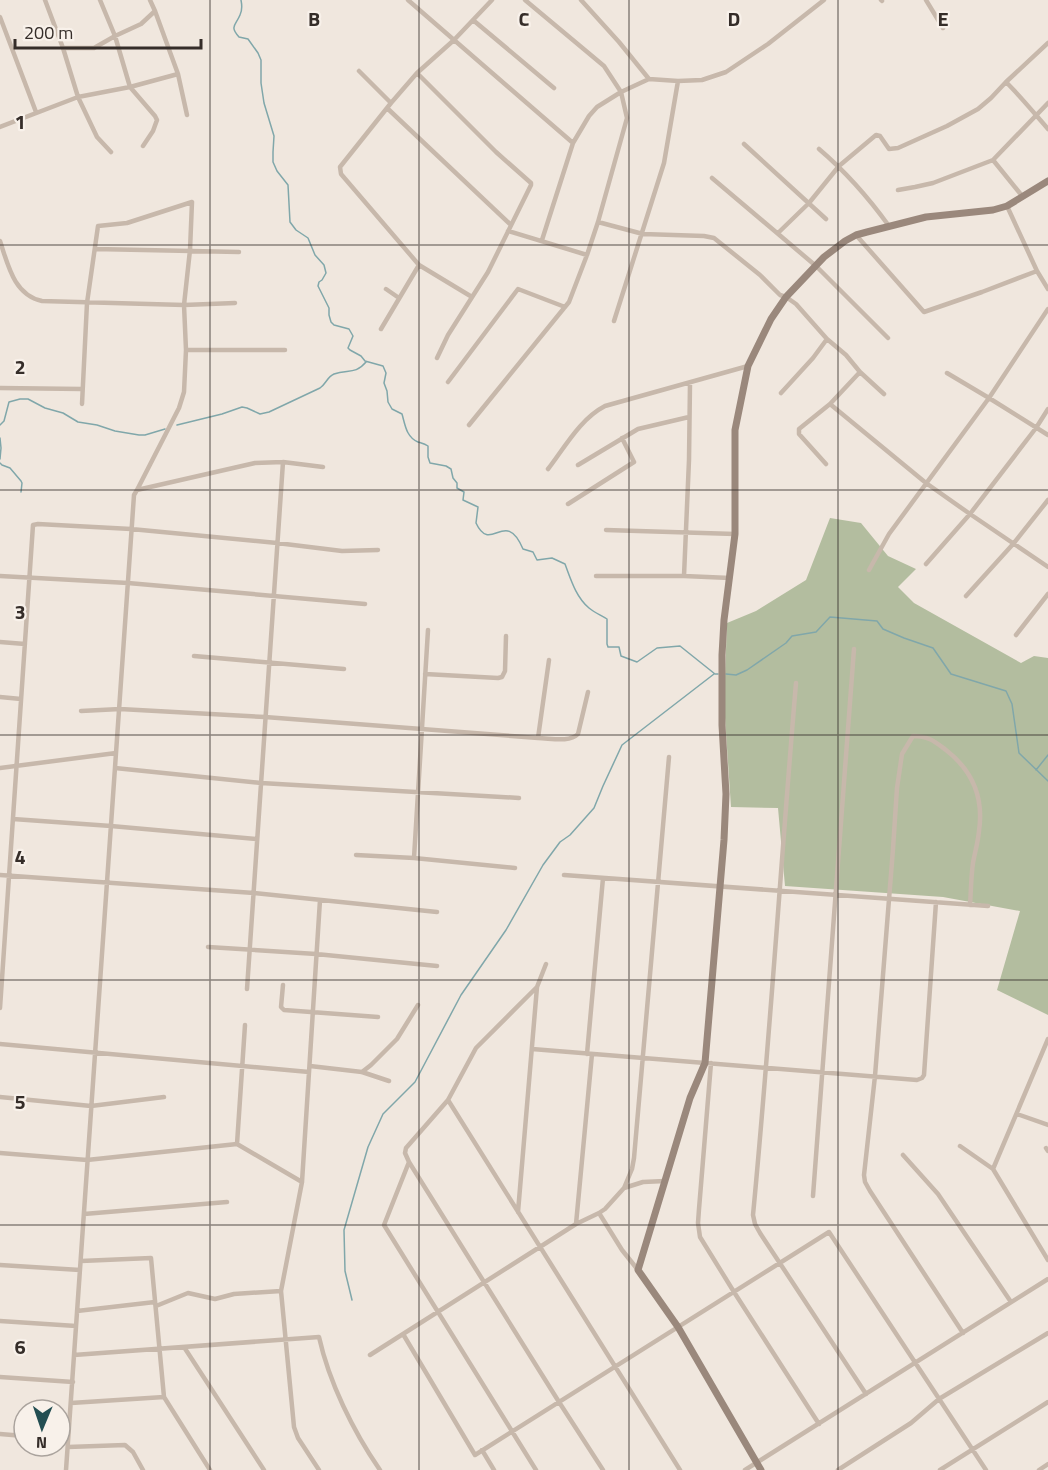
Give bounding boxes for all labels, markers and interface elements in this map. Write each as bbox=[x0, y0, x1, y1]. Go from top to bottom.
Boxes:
text: B bbox=[308, 3, 320, 34]
text: C bbox=[519, 3, 530, 34]
text: D bbox=[728, 3, 740, 34]
text: E bbox=[937, 3, 949, 34]
scale bar bbox=[15, 12, 201, 50]
text: 200 m bbox=[24, 19, 73, 46]
text: 1 bbox=[14, 106, 26, 137]
text: 2 bbox=[14, 351, 26, 382]
text: 3 bbox=[14, 596, 26, 627]
text: 4 bbox=[14, 841, 26, 872]
text: 5 bbox=[14, 1086, 26, 1117]
text: 6 bbox=[14, 1331, 26, 1362]
north arrow bbox=[12, 1398, 72, 1458]
text: N bbox=[36, 1431, 47, 1455]

